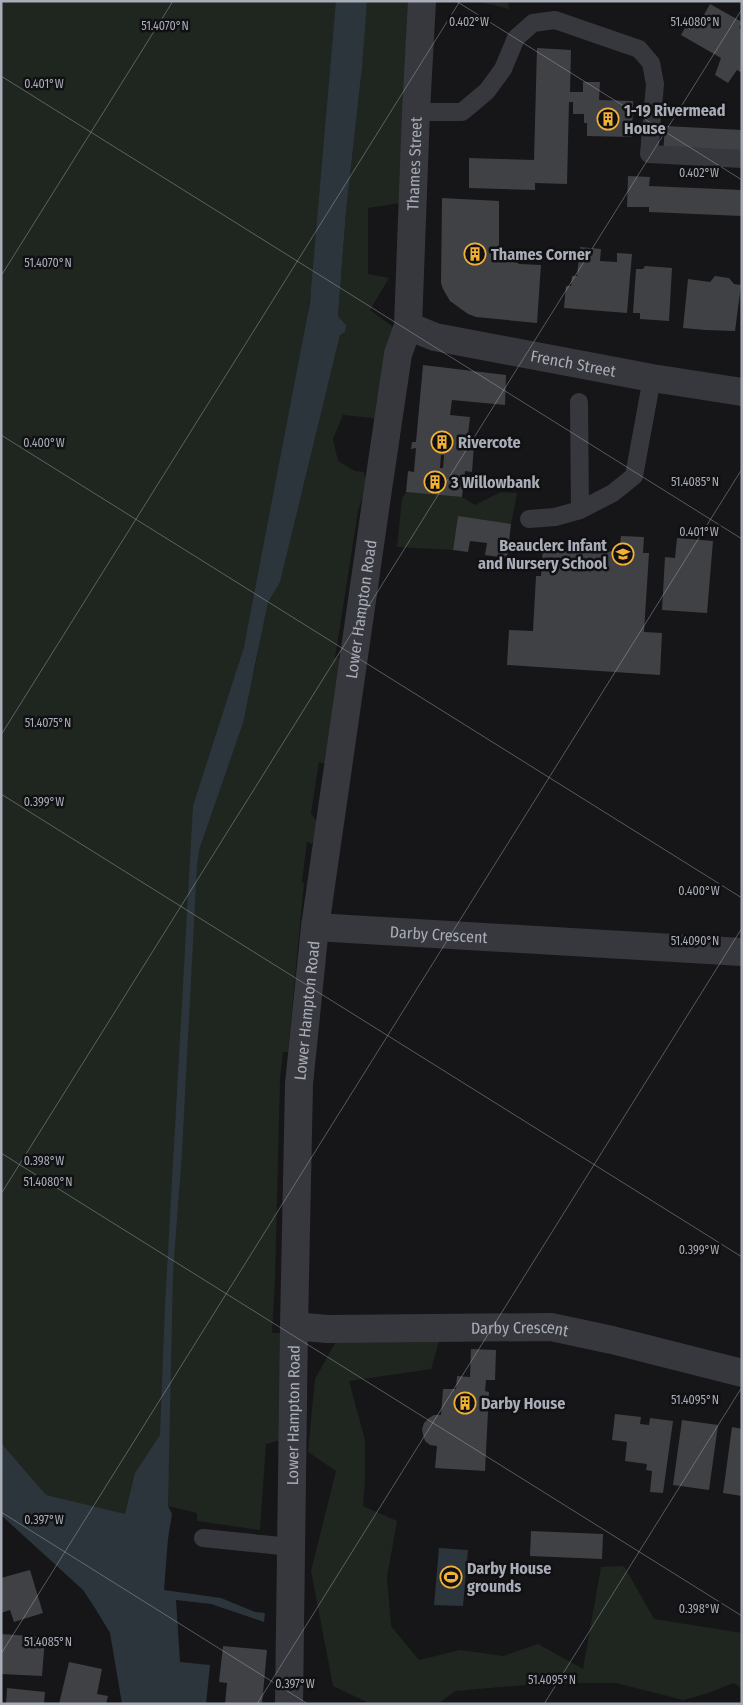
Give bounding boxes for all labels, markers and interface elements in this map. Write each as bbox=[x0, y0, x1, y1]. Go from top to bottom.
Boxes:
text: 0.402°W bbox=[449, 15, 489, 29]
text: 51.4080°N bbox=[671, 15, 719, 29]
text: 51.4070°N bbox=[141, 19, 189, 33]
text: 0.401°W bbox=[24, 77, 64, 91]
place label: 1-19 Rivermead House bbox=[624, 101, 725, 138]
building icon: 1-19 Rivermead House bbox=[596, 107, 620, 131]
street label: Thames Street bbox=[403, 116, 425, 211]
text: 0.402°W bbox=[679, 166, 719, 180]
building icon: Thames Corner bbox=[463, 242, 487, 266]
place label: Thames Corner bbox=[491, 245, 591, 264]
text: 51.4070°N bbox=[24, 256, 72, 270]
street label: French Street bbox=[529, 346, 618, 381]
building icon: Rivercote bbox=[430, 430, 454, 454]
place label: Rivercote bbox=[458, 433, 521, 452]
text: 0.400°W bbox=[23, 436, 65, 450]
building icon: 3 Willowbank bbox=[423, 470, 447, 494]
place label: 3 Willowbank bbox=[450, 473, 540, 492]
text: 51.4085°N bbox=[671, 475, 719, 489]
text: 0.401°W bbox=[679, 525, 719, 539]
place label: Beauclerc Infant and Nursery School bbox=[478, 536, 608, 573]
street label: Lower Hampton Road bbox=[341, 538, 380, 680]
school or university icon: Beauclerc Infant and Nursery School bbox=[611, 542, 635, 566]
text: 51.4075°N bbox=[25, 716, 71, 730]
text: 0.399°W bbox=[24, 795, 64, 809]
text: 0.400°W bbox=[678, 884, 720, 898]
street label: Darby Crescent bbox=[389, 922, 489, 947]
text: 51.4090°N bbox=[671, 934, 719, 948]
street label: Lower Hampton Road bbox=[290, 940, 323, 1081]
text: 0.398°W bbox=[24, 1154, 64, 1168]
text: 51.4080°N bbox=[24, 1175, 72, 1189]
text: 0.399°W bbox=[679, 1243, 719, 1257]
street label: Darby Crescent bbox=[471, 1317, 571, 1340]
street label: Lower Hampton Road bbox=[282, 1345, 303, 1485]
building icon: Darby House bbox=[453, 1391, 477, 1415]
text: 51.4095°N bbox=[671, 1393, 719, 1407]
place label: Darby House bbox=[481, 1394, 565, 1413]
text: 0.397°W bbox=[24, 1513, 64, 1527]
place label: Darby House grounds bbox=[467, 1559, 551, 1596]
sports icon: Darby House grounds bbox=[439, 1565, 463, 1589]
text: 0.398°W bbox=[679, 1602, 719, 1616]
text: 51.4085°N bbox=[24, 1635, 72, 1649]
text: 51.4095°N bbox=[528, 1673, 576, 1687]
text: 0.397°W bbox=[275, 1677, 315, 1691]

